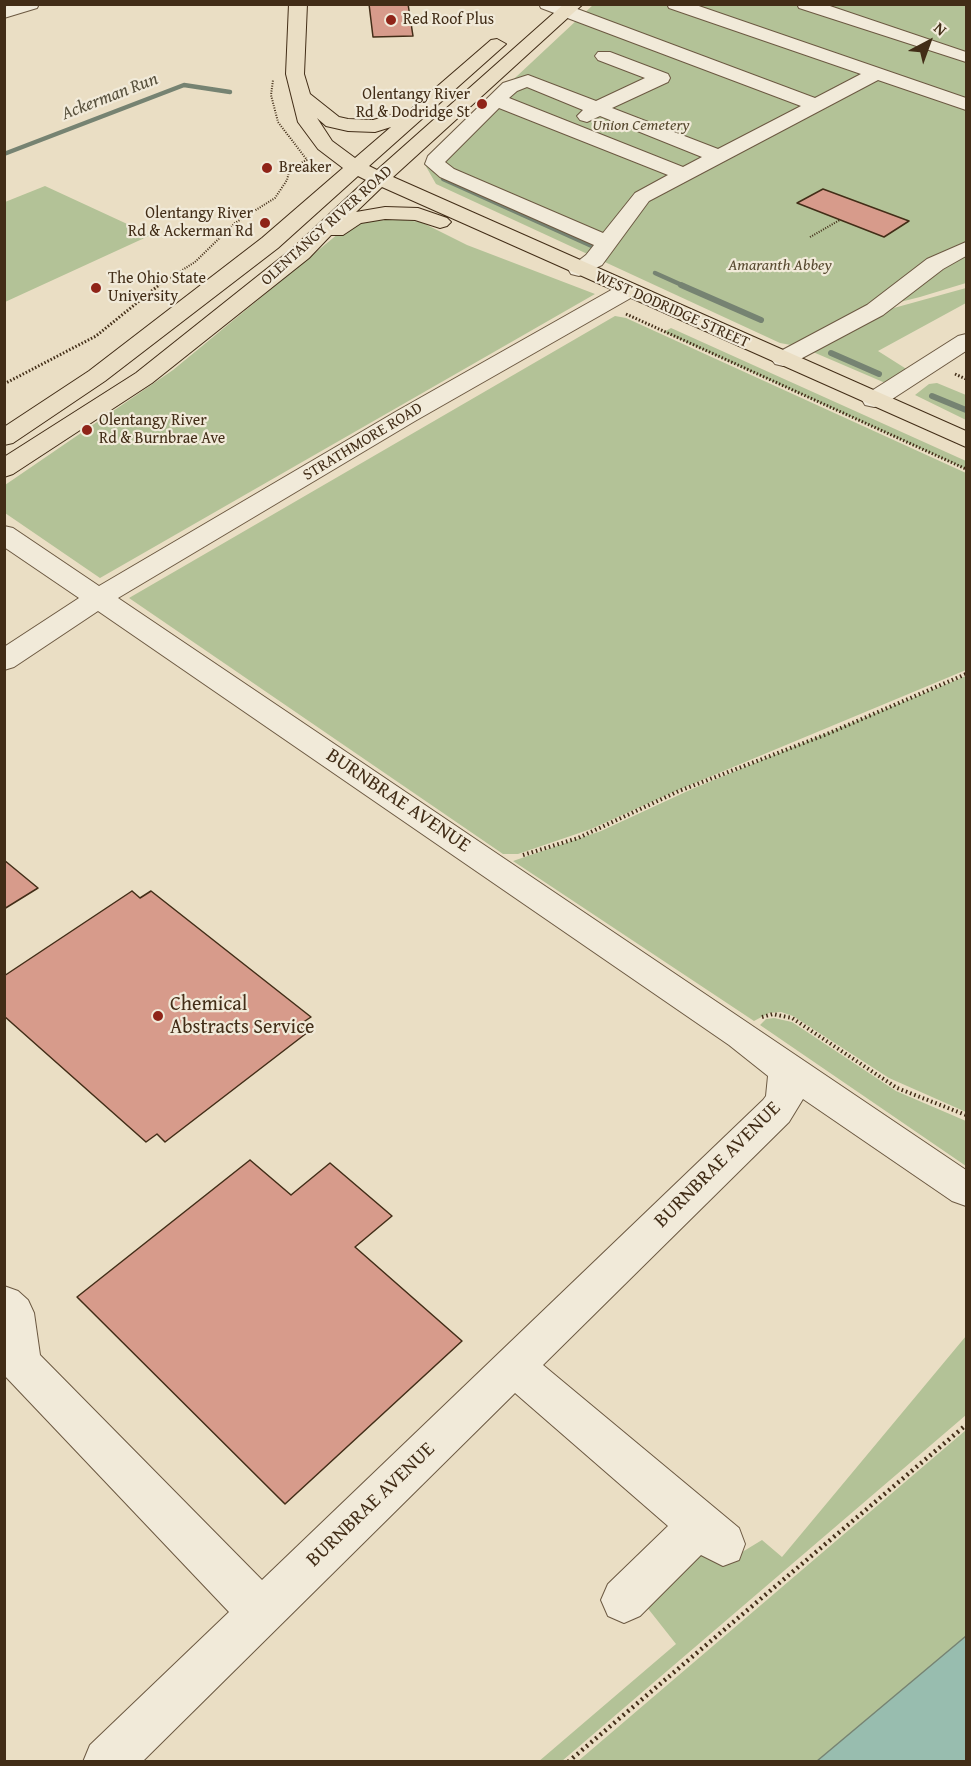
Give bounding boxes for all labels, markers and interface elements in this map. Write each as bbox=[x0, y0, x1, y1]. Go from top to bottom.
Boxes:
place label: Red Roof Plus bbox=[403, 10, 494, 30]
north arrow bbox=[899, 12, 959, 72]
marker: Red Roof Plus bbox=[384, 13, 398, 27]
text: N bbox=[929, 16, 953, 41]
water label: Ackerman Run bbox=[59, 69, 161, 125]
place label: Olentangy River Rd & Dodridge St bbox=[356, 85, 470, 123]
marker: Olentangy River Rd & Dodridge St bbox=[475, 97, 489, 111]
park label: Union Cemetery bbox=[592, 116, 690, 136]
place label: Breaker bbox=[279, 158, 331, 178]
marker: Breaker bbox=[260, 161, 274, 175]
street label: OLENTANGY RIVER ROAD bbox=[257, 162, 397, 290]
place label: Olentangy River Rd & Ackerman Rd bbox=[128, 204, 253, 242]
marker: Olentangy River Rd & Ackerman Rd bbox=[258, 216, 272, 230]
park label: Amaranth Abbey bbox=[728, 256, 832, 276]
street label: WEST DODRIDGE STREET bbox=[592, 267, 752, 353]
place label: The Ohio State University bbox=[108, 269, 206, 307]
marker: The Ohio State University bbox=[89, 281, 103, 295]
street label: STRATHMORE ROAD bbox=[300, 399, 426, 485]
place label: Olentangy River Rd & Burnbrae Ave bbox=[99, 411, 225, 449]
marker: Olentangy River Rd & Burnbrae Ave bbox=[80, 423, 94, 437]
street label: BURNBRAE AVENUE bbox=[321, 744, 475, 858]
place label: Chemical Abstracts Service bbox=[170, 993, 314, 1040]
marker: Chemical Abstracts Service bbox=[151, 1009, 165, 1023]
street label: BURNBRAE AVENUE bbox=[650, 1097, 786, 1233]
street label: BURNBRAE AVENUE bbox=[302, 1438, 440, 1572]

